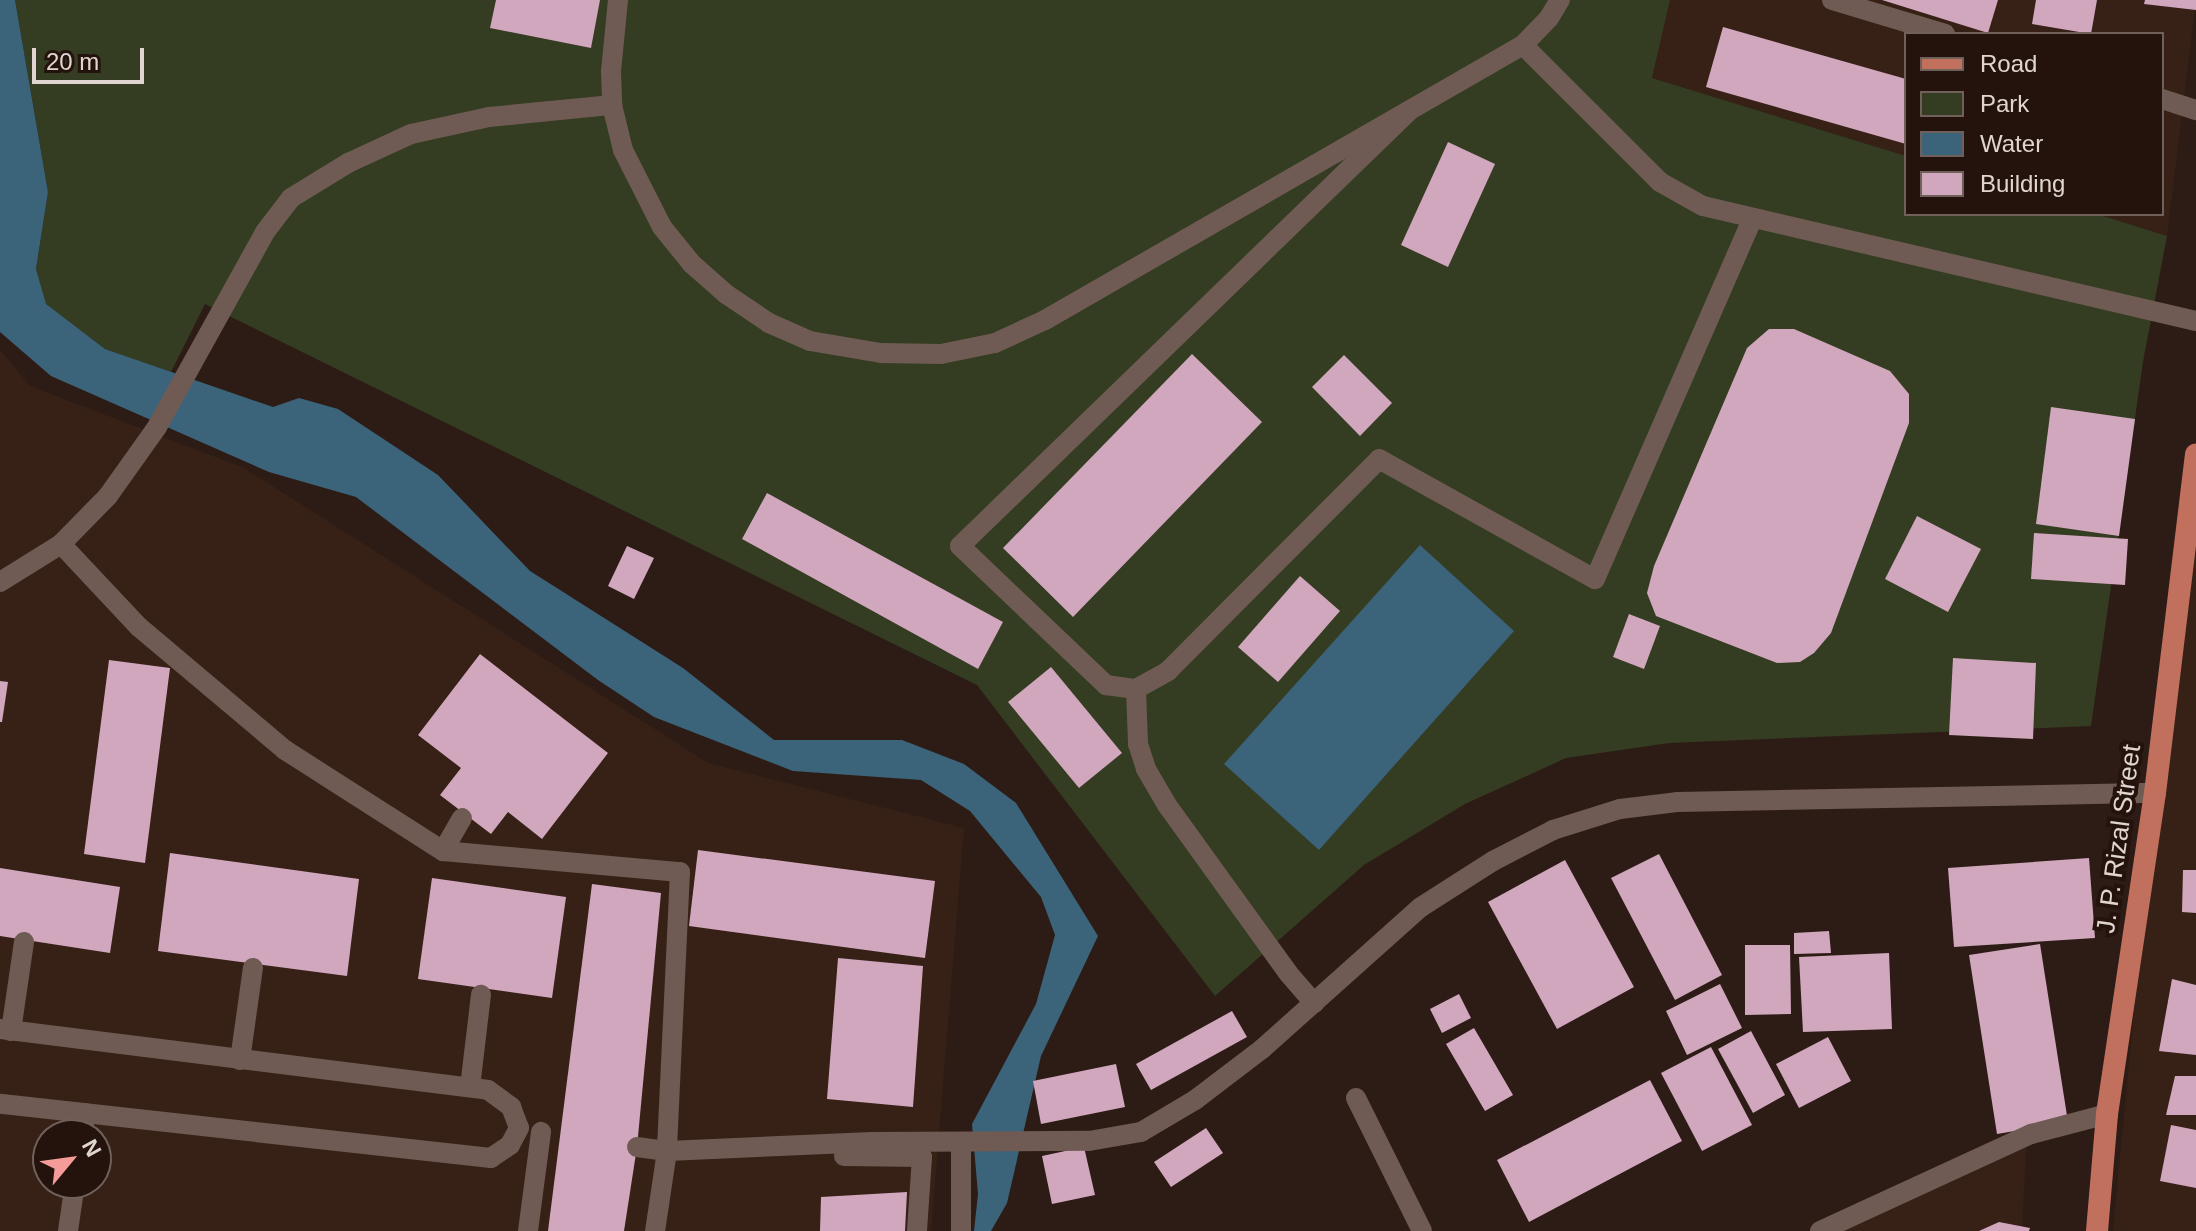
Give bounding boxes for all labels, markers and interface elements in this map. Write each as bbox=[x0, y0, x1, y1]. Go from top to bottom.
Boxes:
scale bar bbox=[36, 32, 148, 82]
legend bbox=[1904, 32, 2164, 216]
text: 20 m bbox=[46, 48, 99, 75]
text: Road bbox=[1980, 50, 2037, 77]
text: Park bbox=[1980, 90, 2029, 117]
text: Water bbox=[1980, 130, 2043, 157]
text: Building bbox=[1980, 170, 2065, 197]
street label: J. P. Rizal Street bbox=[2090, 743, 2148, 935]
north arrow bbox=[32, 1119, 112, 1199]
text: N bbox=[77, 1135, 106, 1161]

